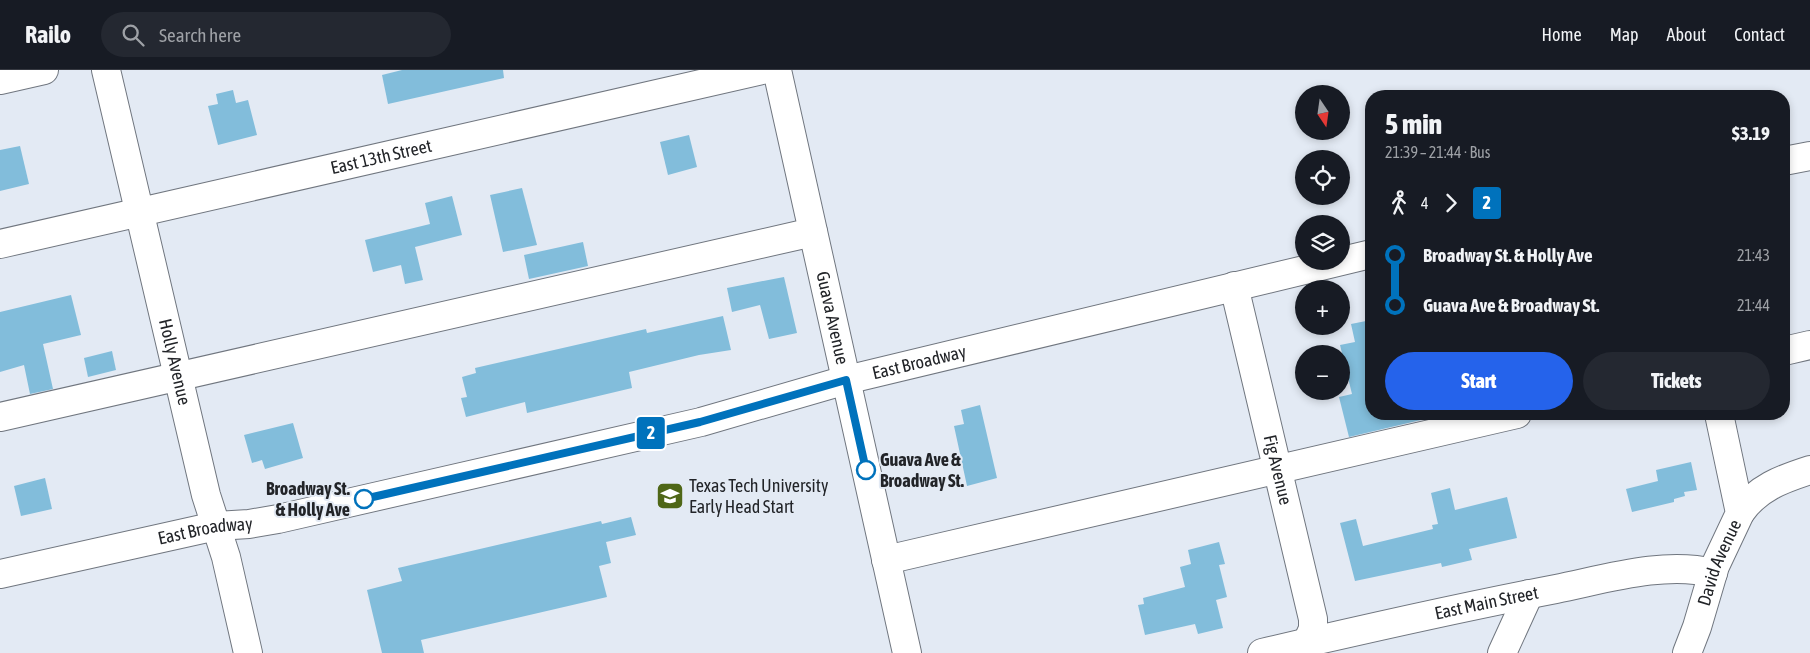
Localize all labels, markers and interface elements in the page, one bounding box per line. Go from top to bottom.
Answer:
search box [101,12,451,57]
text: Railo [25,21,71,48]
icon: search [119,21,147,49]
text: Search here [159,24,241,46]
text: Home [1542,24,1582,45]
text: Map [1610,24,1639,45]
text: About [1667,24,1706,45]
text: Contact [1734,24,1785,45]
north arrow [1295,85,1350,140]
map controls [1295,85,1350,400]
text: 5 min [1385,108,1442,140]
text: $3.19 [1732,122,1770,144]
street label: East 13th Street [329,135,434,178]
text: 21:39 – 21:44 · Bus [1385,143,1490,161]
button: locate [1295,150,1350,205]
icon: walk [1385,189,1413,217]
icon: forward [1437,189,1465,217]
text: 2 [1483,192,1491,213]
text: 4 [1421,194,1429,212]
button: layers [1295,215,1350,270]
text: Broadway St. & Holly Ave [1423,244,1593,266]
text: 21:43 [1737,246,1770,264]
street label: Guava Avenue [812,269,853,366]
button: + [1295,280,1350,335]
text: Guava Ave & Broadway St. [1423,294,1599,316]
text: 21:44 [1737,296,1770,314]
street label: Holly Avenue [155,317,196,407]
street label: East Broadway [870,341,968,383]
button: − [1295,345,1350,400]
button: Start [1385,352,1573,410]
button: Tickets [1583,352,1770,410]
line badge: 2 [635,417,667,449]
text: 2 [647,422,655,443]
street label: Fig Avenue [1260,433,1297,507]
place label: Guava Ave & Broadway St. [880,449,964,491]
marker: Guava Ave & Broadway St. [856,460,876,480]
place label: Texas Tech University Early Head Start [689,475,828,517]
place label: Broadway St. & Holly Ave [266,478,350,520]
school or university icon: Texas Tech University Early Head Start [655,481,685,511]
marker: Broadway St. & Holly Ave [354,489,374,509]
street label: East Broadway [156,513,253,549]
street label: David Avenue [1693,516,1745,608]
street label: East Main Street [1433,582,1540,624]

